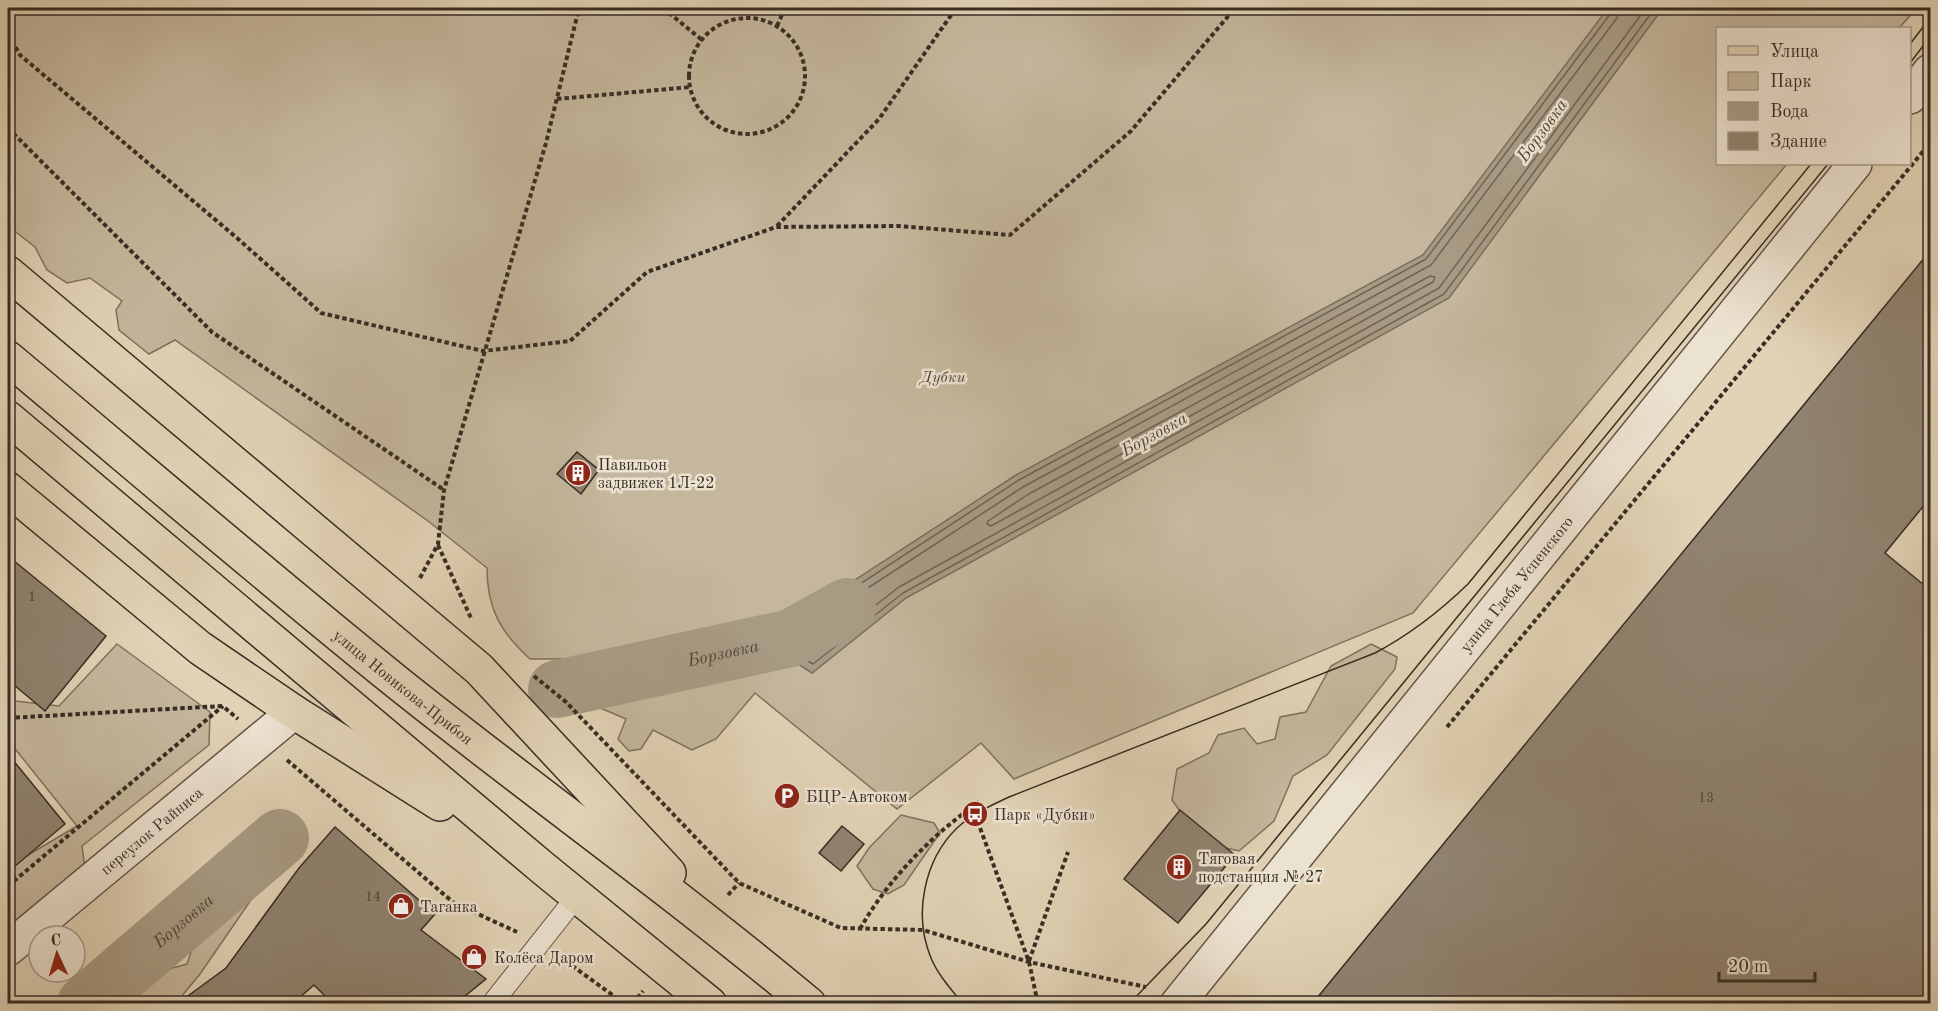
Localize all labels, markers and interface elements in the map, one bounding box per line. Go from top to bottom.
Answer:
legend [1716,27,1911,165]
text: Улица [1770,43,1819,61]
text: Парк [1770,73,1811,91]
water label: Борзовка [1514,96,1572,166]
text: Вода [1770,103,1809,121]
text: Здание [1770,133,1827,151]
park label: Дубки [918,370,966,386]
water label: Борзовка [1118,409,1191,461]
building icon: Павильон задвижек 1Л-22 [563,458,593,488]
place label: Павильон задвижек 1Л-22 [598,458,715,492]
street label: улица Глеба Успенского [1458,514,1577,656]
house number: 1 [28,590,36,604]
street label: улица Новикова-Прибоя [329,628,475,748]
water label: Борзовка [685,637,761,671]
parking icon: БЦР-Автоком [772,781,802,811]
street label: переулок Райниса [98,785,207,879]
place label: БЦР-Автоком [806,790,908,806]
house number: 13 [1698,791,1714,805]
bus stop icon: Парк «Дубки» [960,799,990,829]
place label: Парк «Дубки» [994,808,1096,824]
building icon: Тяговая подстанция № 27 [1164,852,1194,882]
place label: Тяговая подстанция № 27 [1198,852,1324,886]
house number: 14 [365,890,381,904]
water label: Борзовка [150,891,218,953]
shop icon: Таганка [386,891,416,921]
place label: Таганка [420,900,478,916]
north arrow [27,924,87,984]
text: С [50,933,62,949]
shop icon: Колёса Даром [459,942,489,972]
scale bar [1719,945,1815,983]
place label: Колёса Даром [494,951,594,967]
text: 20 m [1728,958,1768,976]

